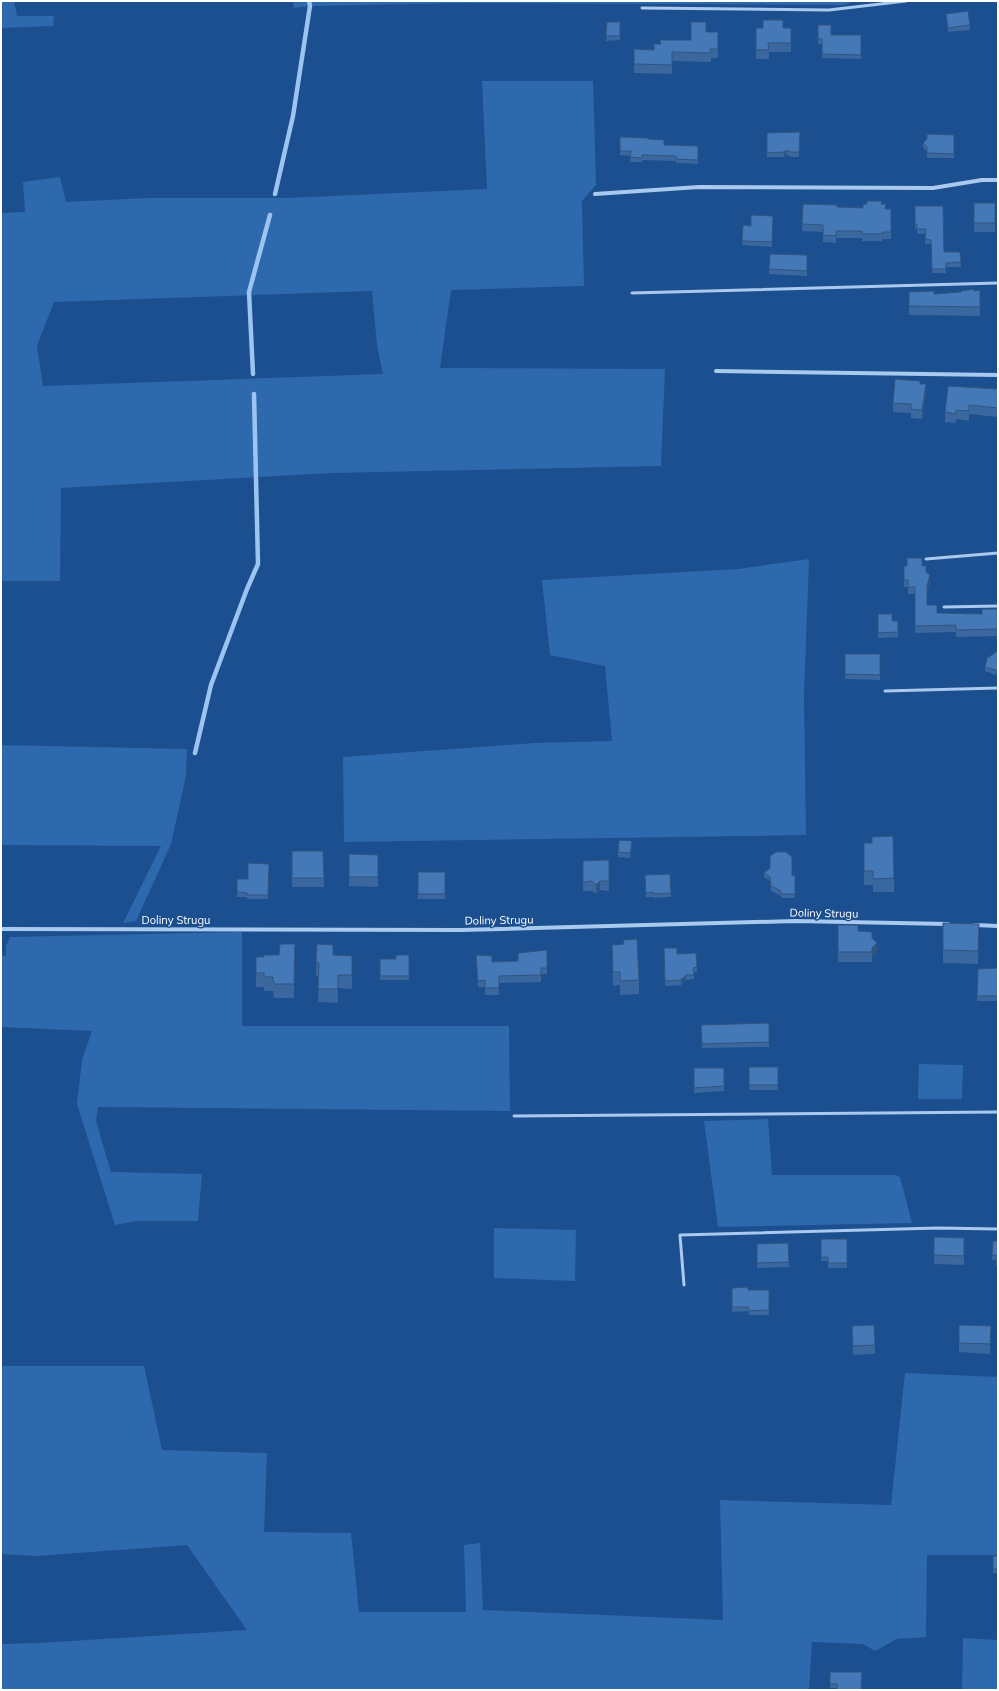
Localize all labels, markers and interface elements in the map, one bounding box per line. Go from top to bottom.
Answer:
street label: Doliny Strugu [789,905,859,921]
street label: Doliny Strugu [464,912,534,928]
street label: Doliny Strugu [142,913,210,927]

